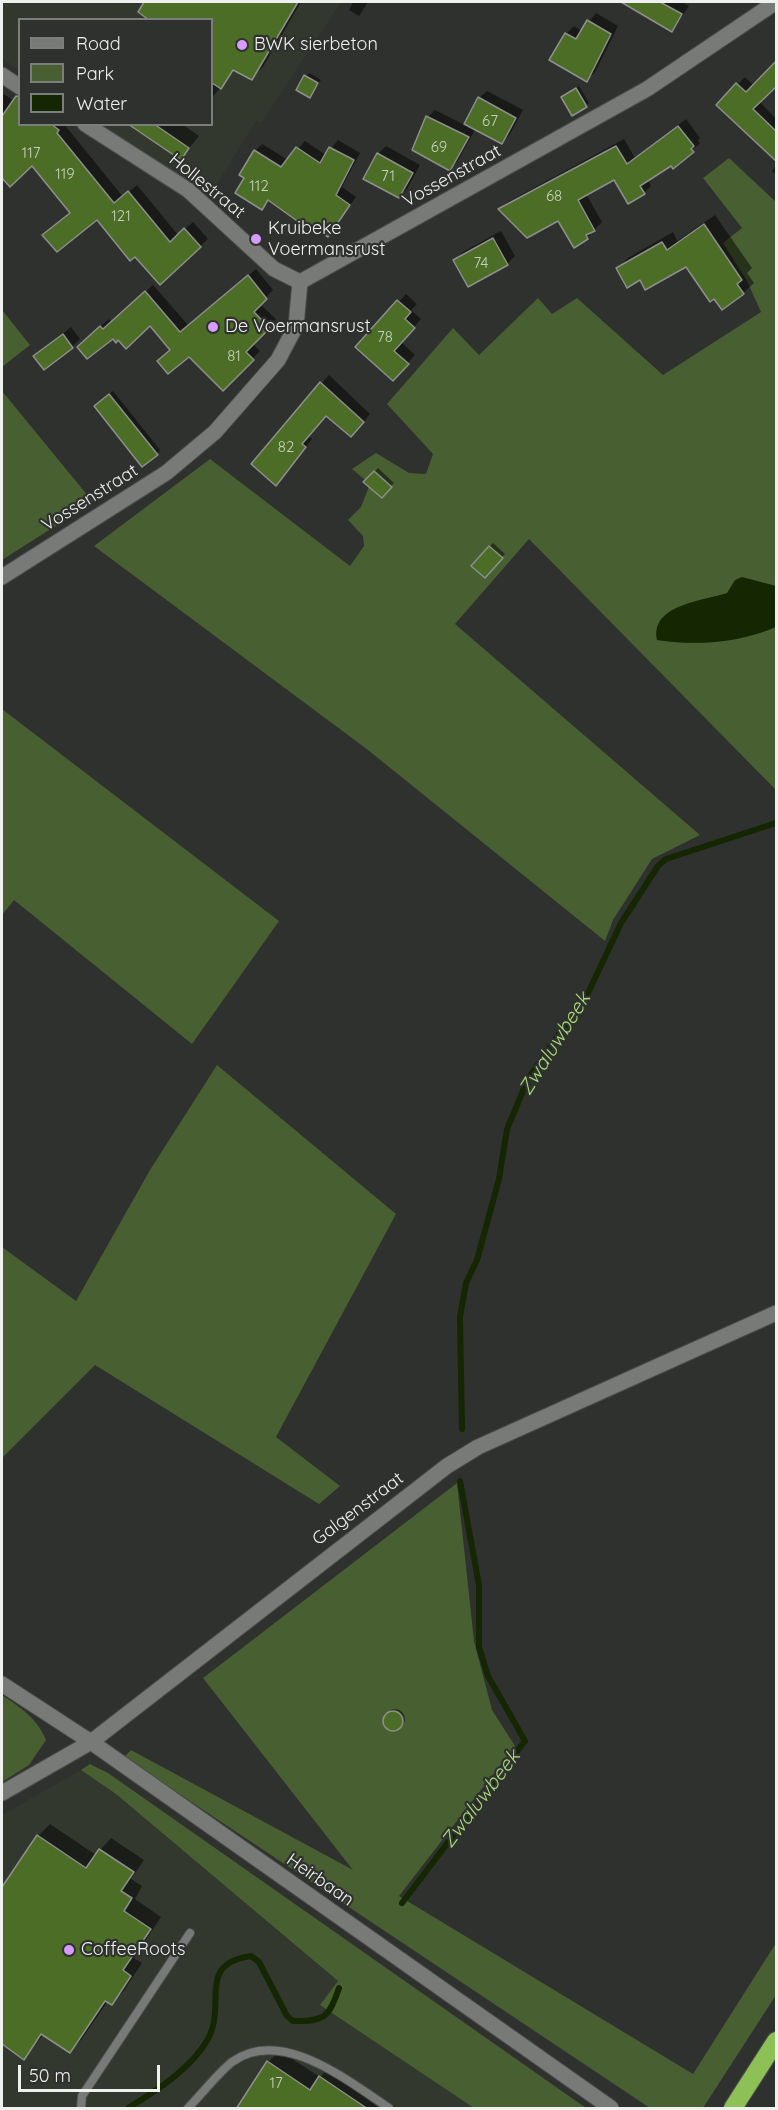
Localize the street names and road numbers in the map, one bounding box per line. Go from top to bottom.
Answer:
street label: Vossenstraat [399,140,505,212]
street label: Hollestraat [165,149,249,223]
street label: Vossenstraat [38,460,142,536]
street label: Galgenstraat [308,1468,408,1550]
street label: Heirbaan [282,1849,358,1911]

